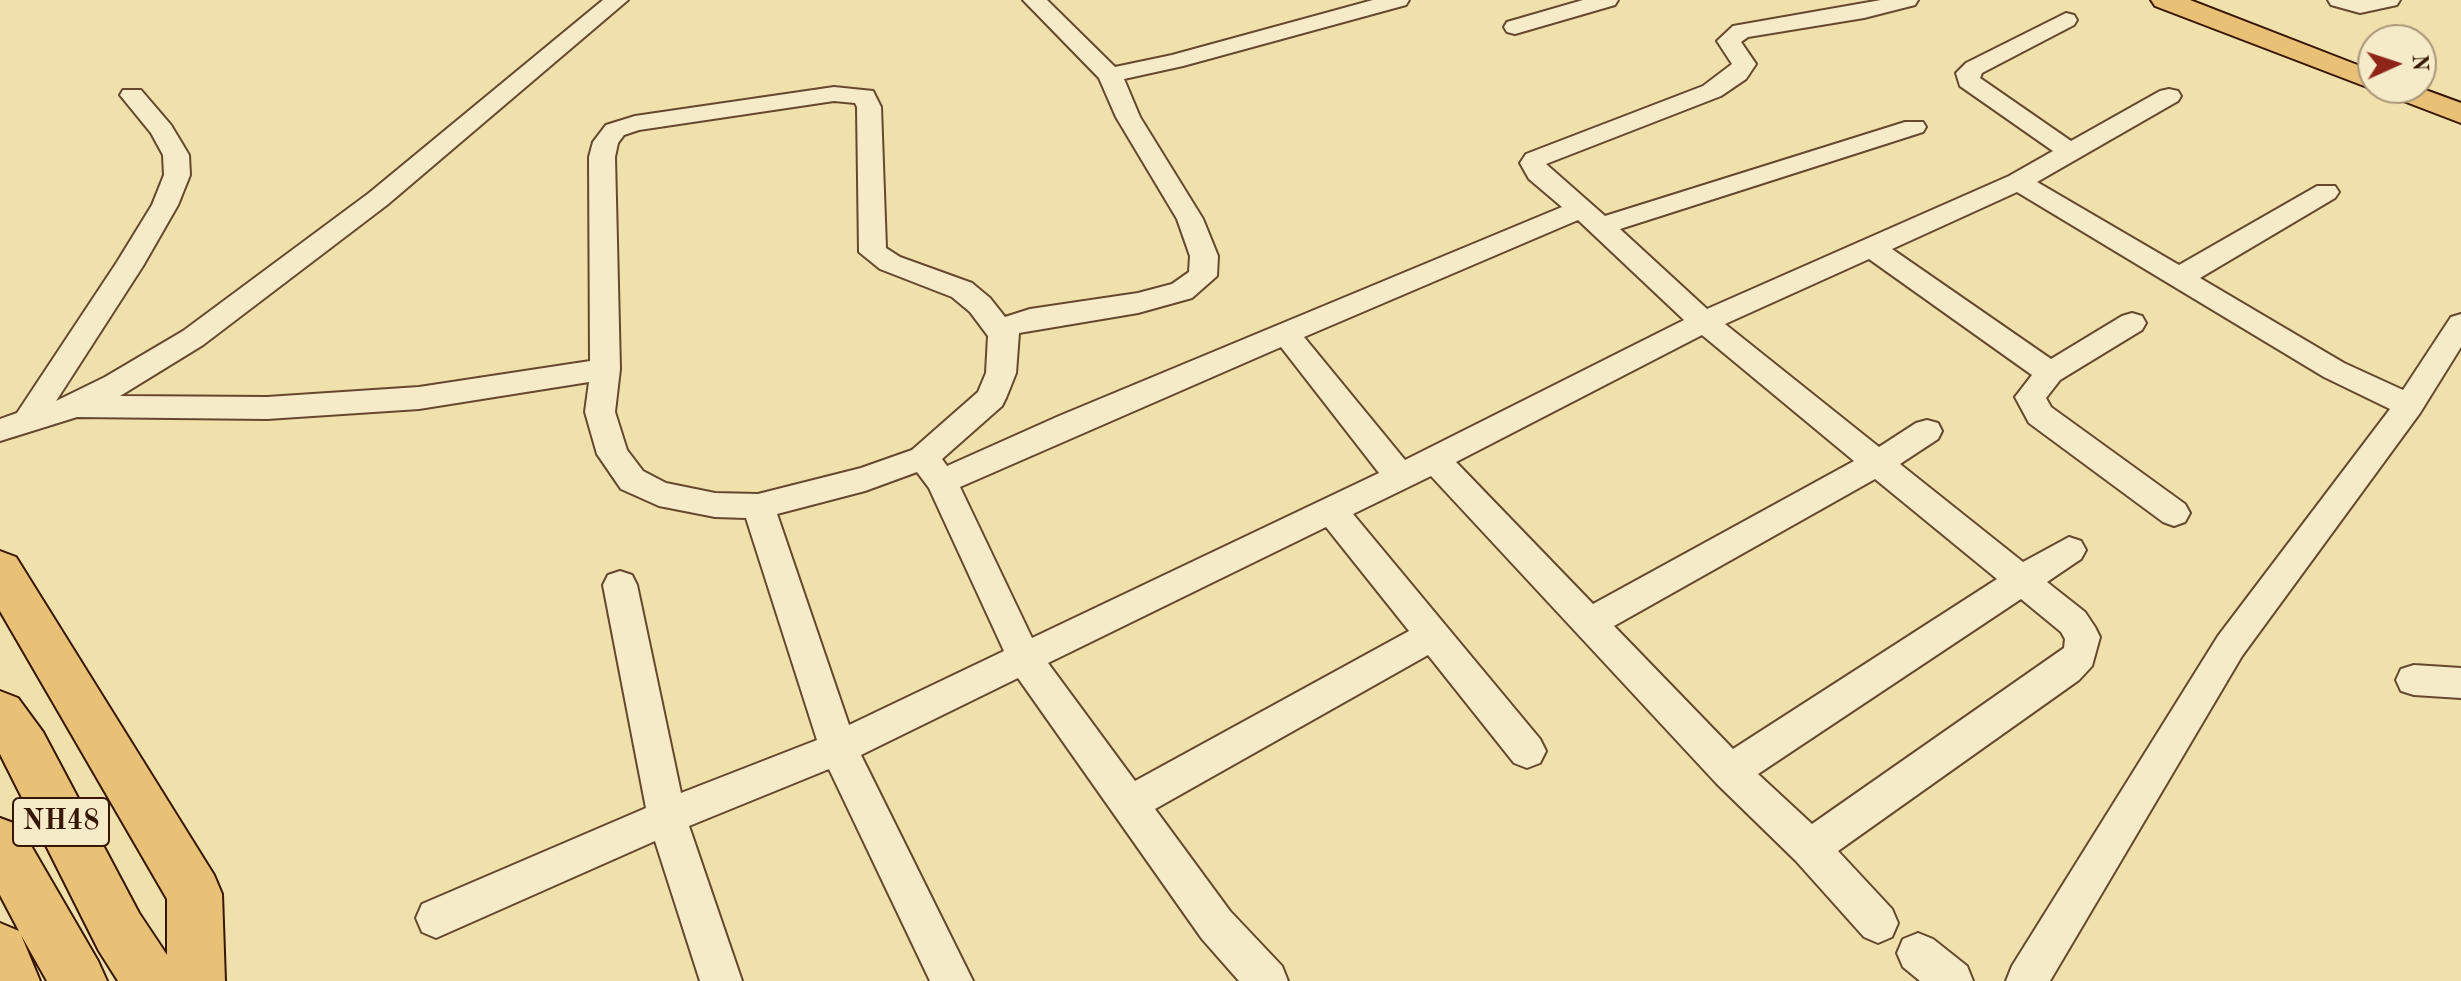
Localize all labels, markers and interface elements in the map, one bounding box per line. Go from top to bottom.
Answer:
north arrow [2357,24,2437,104]
text: N [2408,54,2430,72]
road number: NH48 [13,798,109,846]

